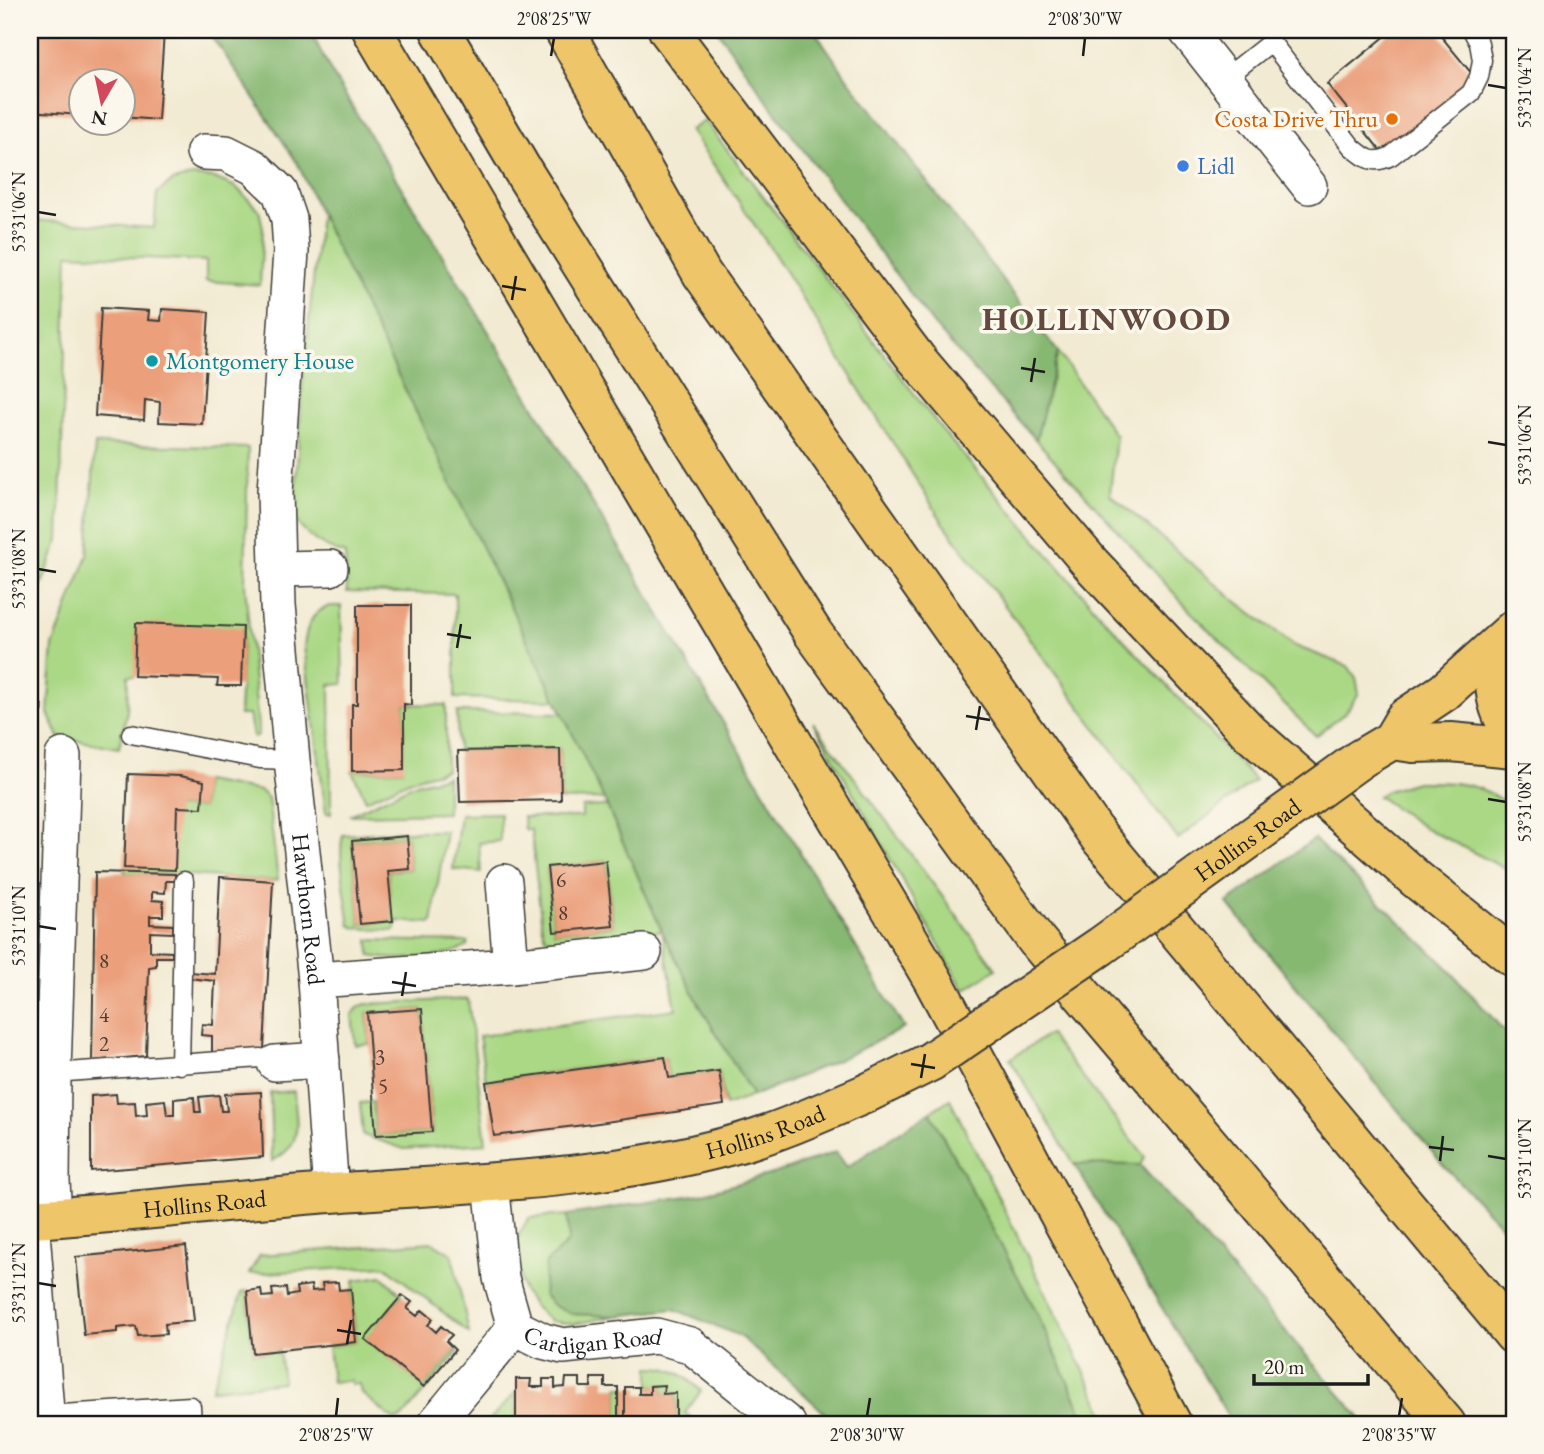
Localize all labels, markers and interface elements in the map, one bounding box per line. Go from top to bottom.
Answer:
text: 2°08'25"W [517,7,592,30]
text: 2°08'30"W [1048,7,1123,30]
text: 53°31'04"N [1513,47,1536,128]
north arrow [66,66,136,136]
place label: Costa Drive Thru [1214,103,1378,134]
text: N [89,105,109,132]
marker: Costa Drive Thru [1384,111,1400,127]
place label: Lidl [1197,150,1235,181]
marker: Lidl [1175,158,1191,174]
text: 53°31'06"N [7,171,30,252]
district label: HOLLINWOOD [982,298,1232,340]
place label: Montgomery House [166,345,354,376]
marker: Montgomery House [144,353,160,369]
text: 53°31'06"N [1513,404,1536,485]
text: 53°31'08"N [7,528,30,609]
text: 53°31'08"N [1513,761,1536,842]
street label: Hollins Road [1188,790,1307,889]
street label: Hawthorn Road [285,831,333,987]
house number: 6 [556,866,566,893]
text: 53°31'10"N [7,885,30,966]
house number: 8 [558,899,568,926]
house number: 8 [99,947,109,974]
house number: 4 [99,1001,110,1028]
house number: 2 [99,1030,109,1057]
house number: 3 [375,1043,385,1070]
house number: 5 [378,1072,388,1099]
street label: Hollins Road [702,1097,830,1166]
text: 53°31'10"N [1513,1118,1536,1199]
street label: Hollins Road [141,1182,268,1225]
text: 53°31'12"N [7,1242,30,1323]
street label: Cardigan Road [518,1318,667,1362]
scale bar [1254,1342,1367,1386]
text: 20 m [1264,1353,1305,1380]
text: 2°08'25"W [299,1423,374,1446]
text: 2°08'30"W [830,1423,905,1446]
text: 2°08'35"W [1362,1423,1437,1446]

